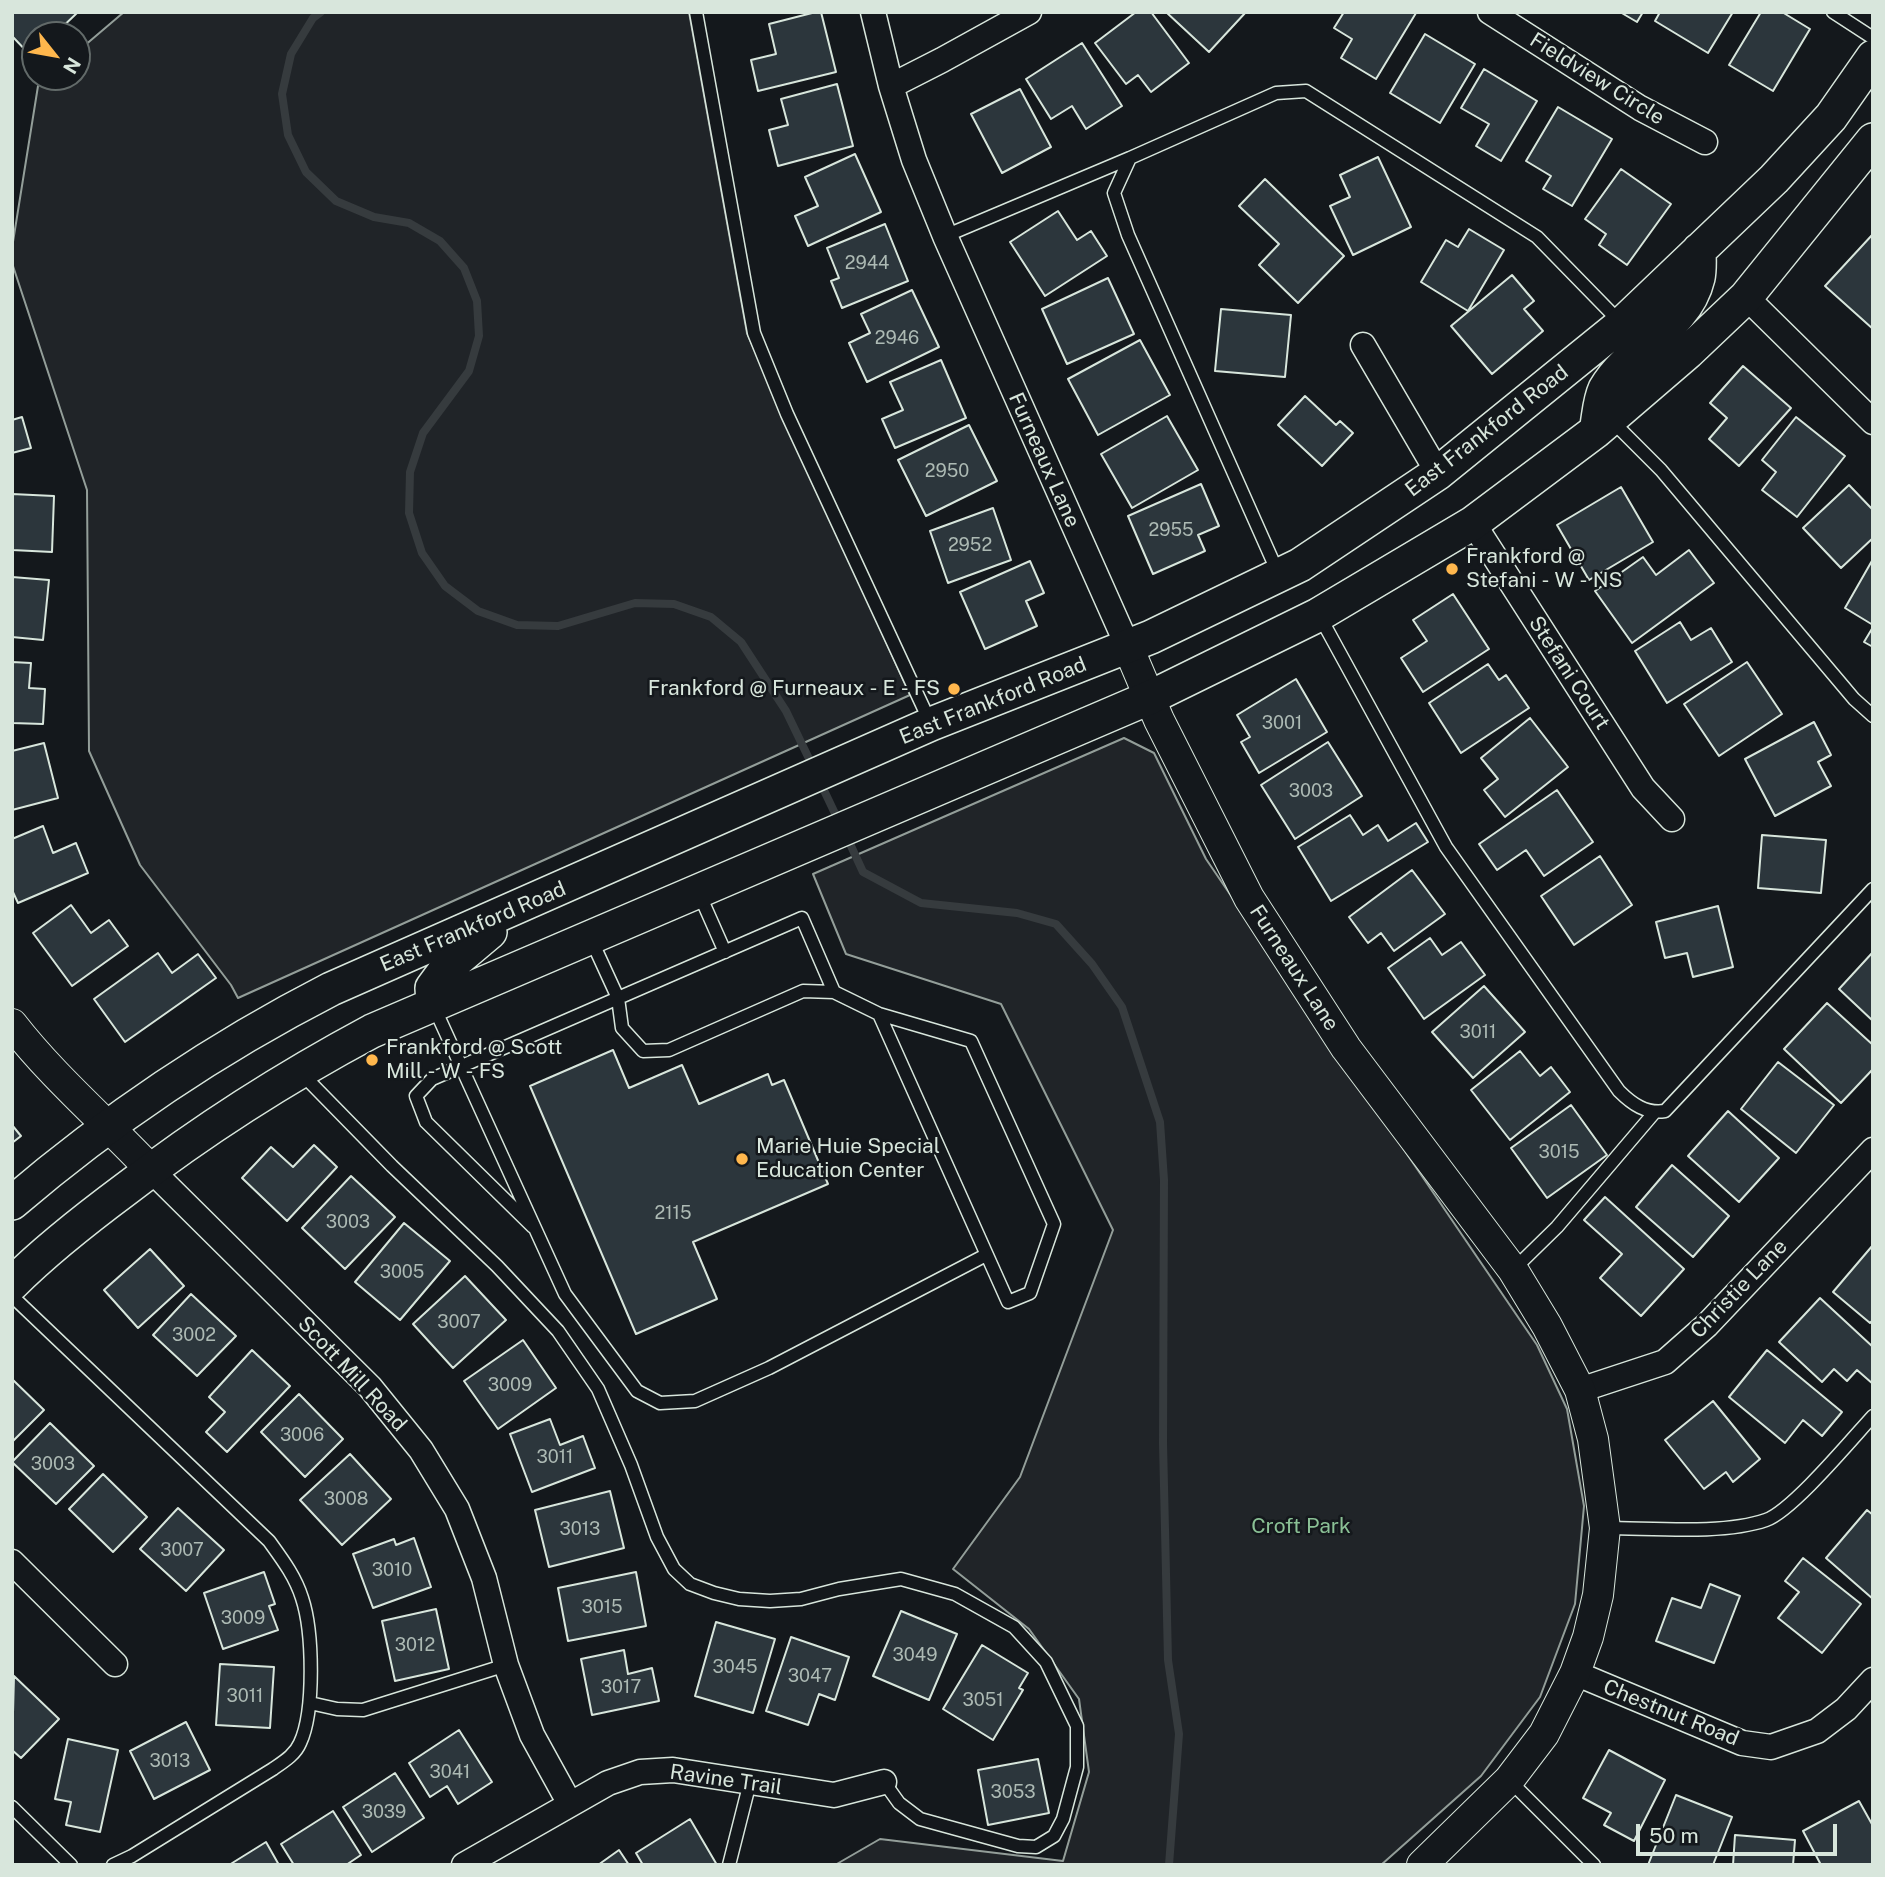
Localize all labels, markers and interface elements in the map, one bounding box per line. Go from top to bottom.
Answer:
north arrow [21,21,91,91]
street label: Fieldview Circle [1525,28,1669,130]
text: N [59,54,86,78]
house number: 2944 [845,252,889,274]
house number: 2946 [875,327,919,349]
street label: East Frankford Road [1401,360,1573,502]
street label: Furneaux Lane [1003,389,1085,531]
house number: 2950 [925,460,969,482]
house number: 2955 [1148,519,1194,541]
house number: 2952 [948,534,992,556]
place label: Frankford @ Stefani - W - NS [1466,544,1623,594]
marker: Frankford @ Stefani - W - NS [1444,561,1460,577]
street label: Stefani Court [1523,612,1615,734]
street label: East Frankford Road [896,652,1090,750]
place label: Frankford @ Furneaux - E - FS [648,676,940,702]
marker: Frankford @ Furneaux - E - FS [946,681,962,697]
house number: 3001 [1262,712,1302,734]
house number: 3003 [1289,780,1333,802]
street label: East Frankford Road [376,876,570,978]
street label: Furneaux Lane [1244,900,1344,1036]
house number: 3011 [1460,1021,1496,1043]
place label: Frankford @ Scott Mill - W - FS [386,1035,562,1085]
marker: Frankford @ Scott Mill - W - FS [364,1052,380,1068]
place label: Marie Huie Special Education Center [756,1134,940,1184]
house number: 3015 [1538,1141,1580,1163]
marker: Marie Huie Special Education Center [734,1151,750,1167]
house number: 2115 [655,1202,691,1224]
house number: 3003 [326,1211,370,1233]
street label: Christie Lane [1685,1234,1793,1344]
house number: 3005 [380,1261,424,1283]
street label: Scott Mill Road [292,1311,412,1437]
house number: 3007 [437,1311,481,1333]
house number: 3002 [172,1324,216,1346]
house number: 3009 [488,1374,532,1396]
house number: 3006 [280,1424,324,1446]
house number: 3011 [537,1446,573,1468]
house number: 3003 [31,1453,75,1475]
house number: 3008 [324,1488,368,1510]
park label: Croft Park [1251,1514,1351,1540]
house number: 3013 [560,1518,600,1540]
house number: 3007 [160,1539,204,1561]
house number: 3010 [372,1559,412,1581]
house number: 3015 [581,1596,623,1618]
house number: 3009 [221,1607,265,1629]
house number: 3012 [395,1634,435,1656]
house number: 3049 [893,1644,937,1666]
house number: 3045 [713,1656,757,1678]
house number: 3047 [788,1665,832,1687]
street label: Chestnut Road [1599,1674,1743,1752]
house number: 3017 [601,1676,641,1698]
house number: 3011 [227,1685,263,1707]
house number: 3051 [962,1689,1004,1711]
house number: 3013 [150,1750,190,1772]
street label: Ravine Trail [668,1760,784,1800]
house number: 3041 [430,1761,470,1783]
house number: 3053 [990,1781,1036,1803]
house number: 3039 [362,1801,406,1823]
scale bar [1640,1811,1841,1855]
text: 50 m [1649,1823,1699,1848]

